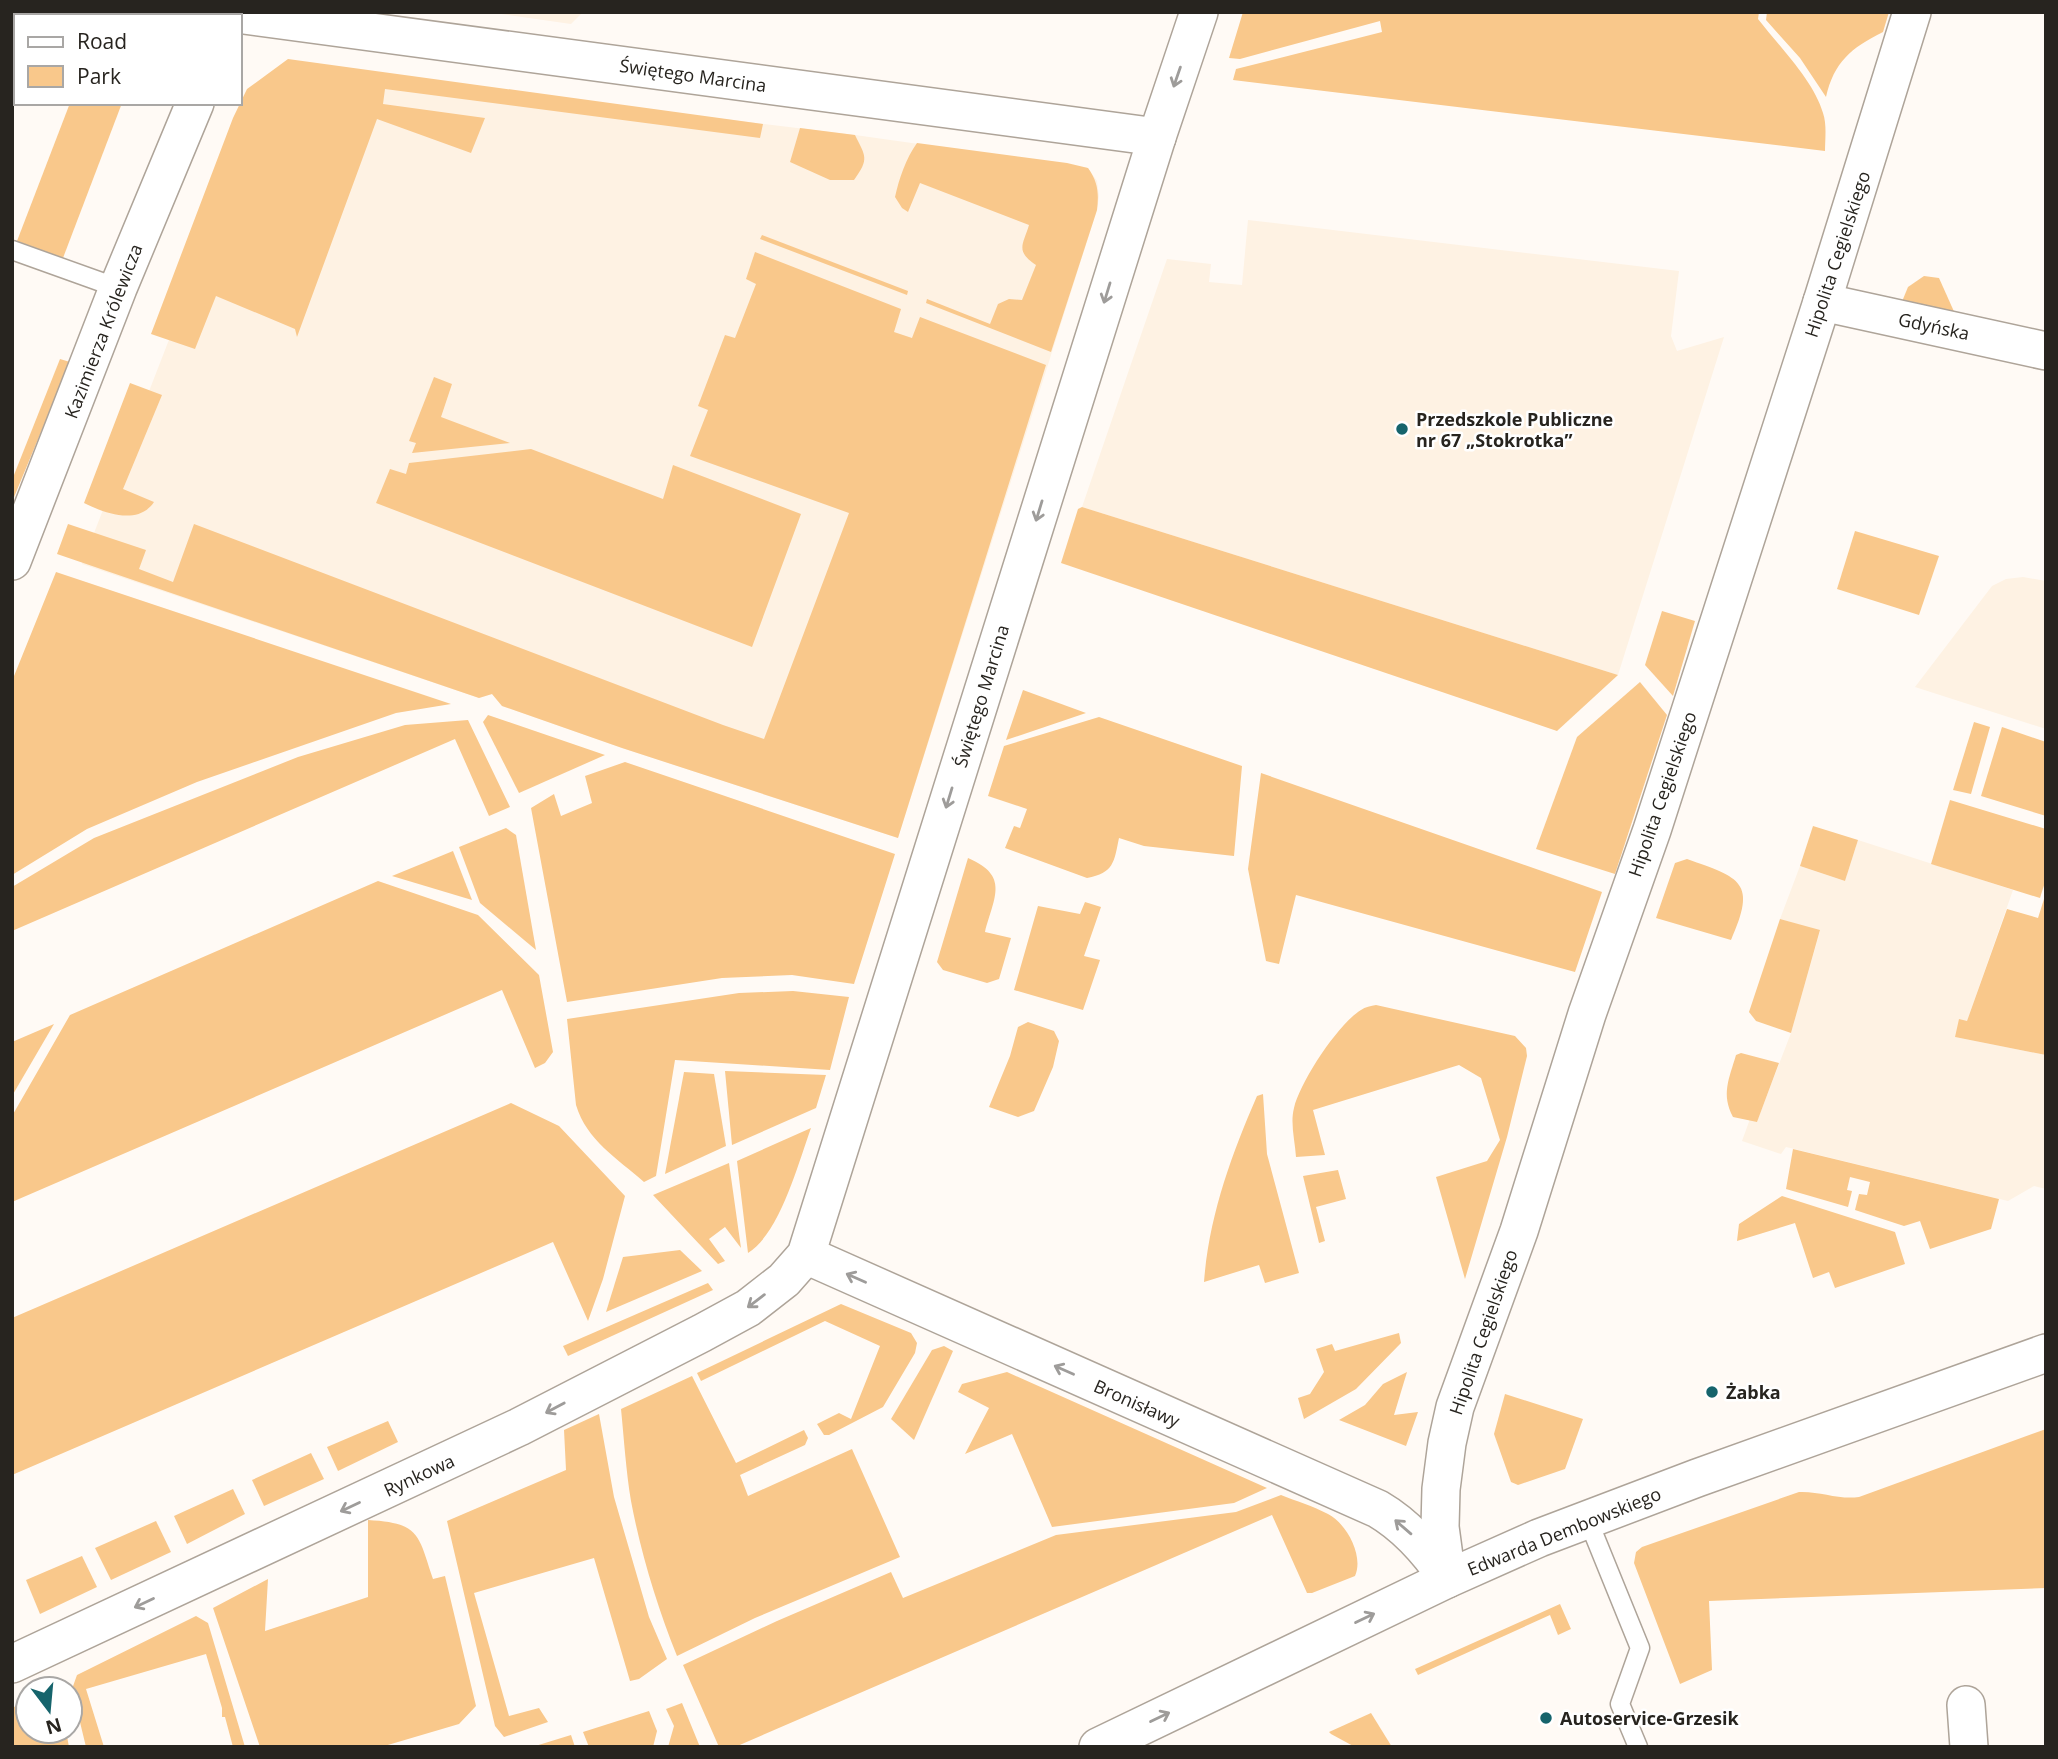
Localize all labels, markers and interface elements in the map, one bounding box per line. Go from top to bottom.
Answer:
legend [14,14,242,105]
text: Road [77,27,127,55]
street label: Świętego Marcina [618,53,768,97]
text: Park [77,62,121,90]
one-way arrow [1170,65,1182,87]
street label: Hipolita Cegielskiego [1799,168,1875,340]
street label: Kazimierza Królewicza [59,240,147,422]
one-way arrow [1100,282,1113,304]
street label: Gdyńska [1896,307,1972,345]
place label: Przedszkole Publiczne nr 67 „Stokrotka” [1416,407,1613,452]
marker: Przedszkole Publiczne nr 67 „Stokrotka” [1394,421,1410,437]
one-way arrow [1032,499,1045,521]
street label: Świętego Marcina [948,622,1014,770]
street label: Hipolita Cegielskiego [1622,708,1702,880]
one-way arrow [942,786,955,808]
street label: Hipolita Cegielskiego [1443,1246,1523,1418]
one-way arrow [846,1271,867,1284]
one-way arrow [747,1294,766,1309]
one-way arrow [1054,1363,1075,1376]
street label: Bronisławy [1090,1373,1185,1433]
place label: Żabka [1726,1380,1781,1404]
marker: Żabka [1704,1384,1720,1400]
one-way arrow [546,1401,566,1415]
street label: Rynkowa [380,1448,458,1502]
street label: Edwarda Dembowskiego [1464,1481,1664,1581]
one-way arrow [340,1501,362,1514]
one-way arrow [1394,1519,1412,1535]
one-way arrow [134,1597,155,1610]
one-way arrow [1354,1611,1375,1625]
north arrow [14,1675,84,1745]
place label: Autoservice-Grzesik [1560,1706,1739,1730]
one-way arrow [1149,1710,1170,1723]
marker: Autoservice-Grzesik [1538,1710,1554,1726]
text: N [43,1712,65,1741]

